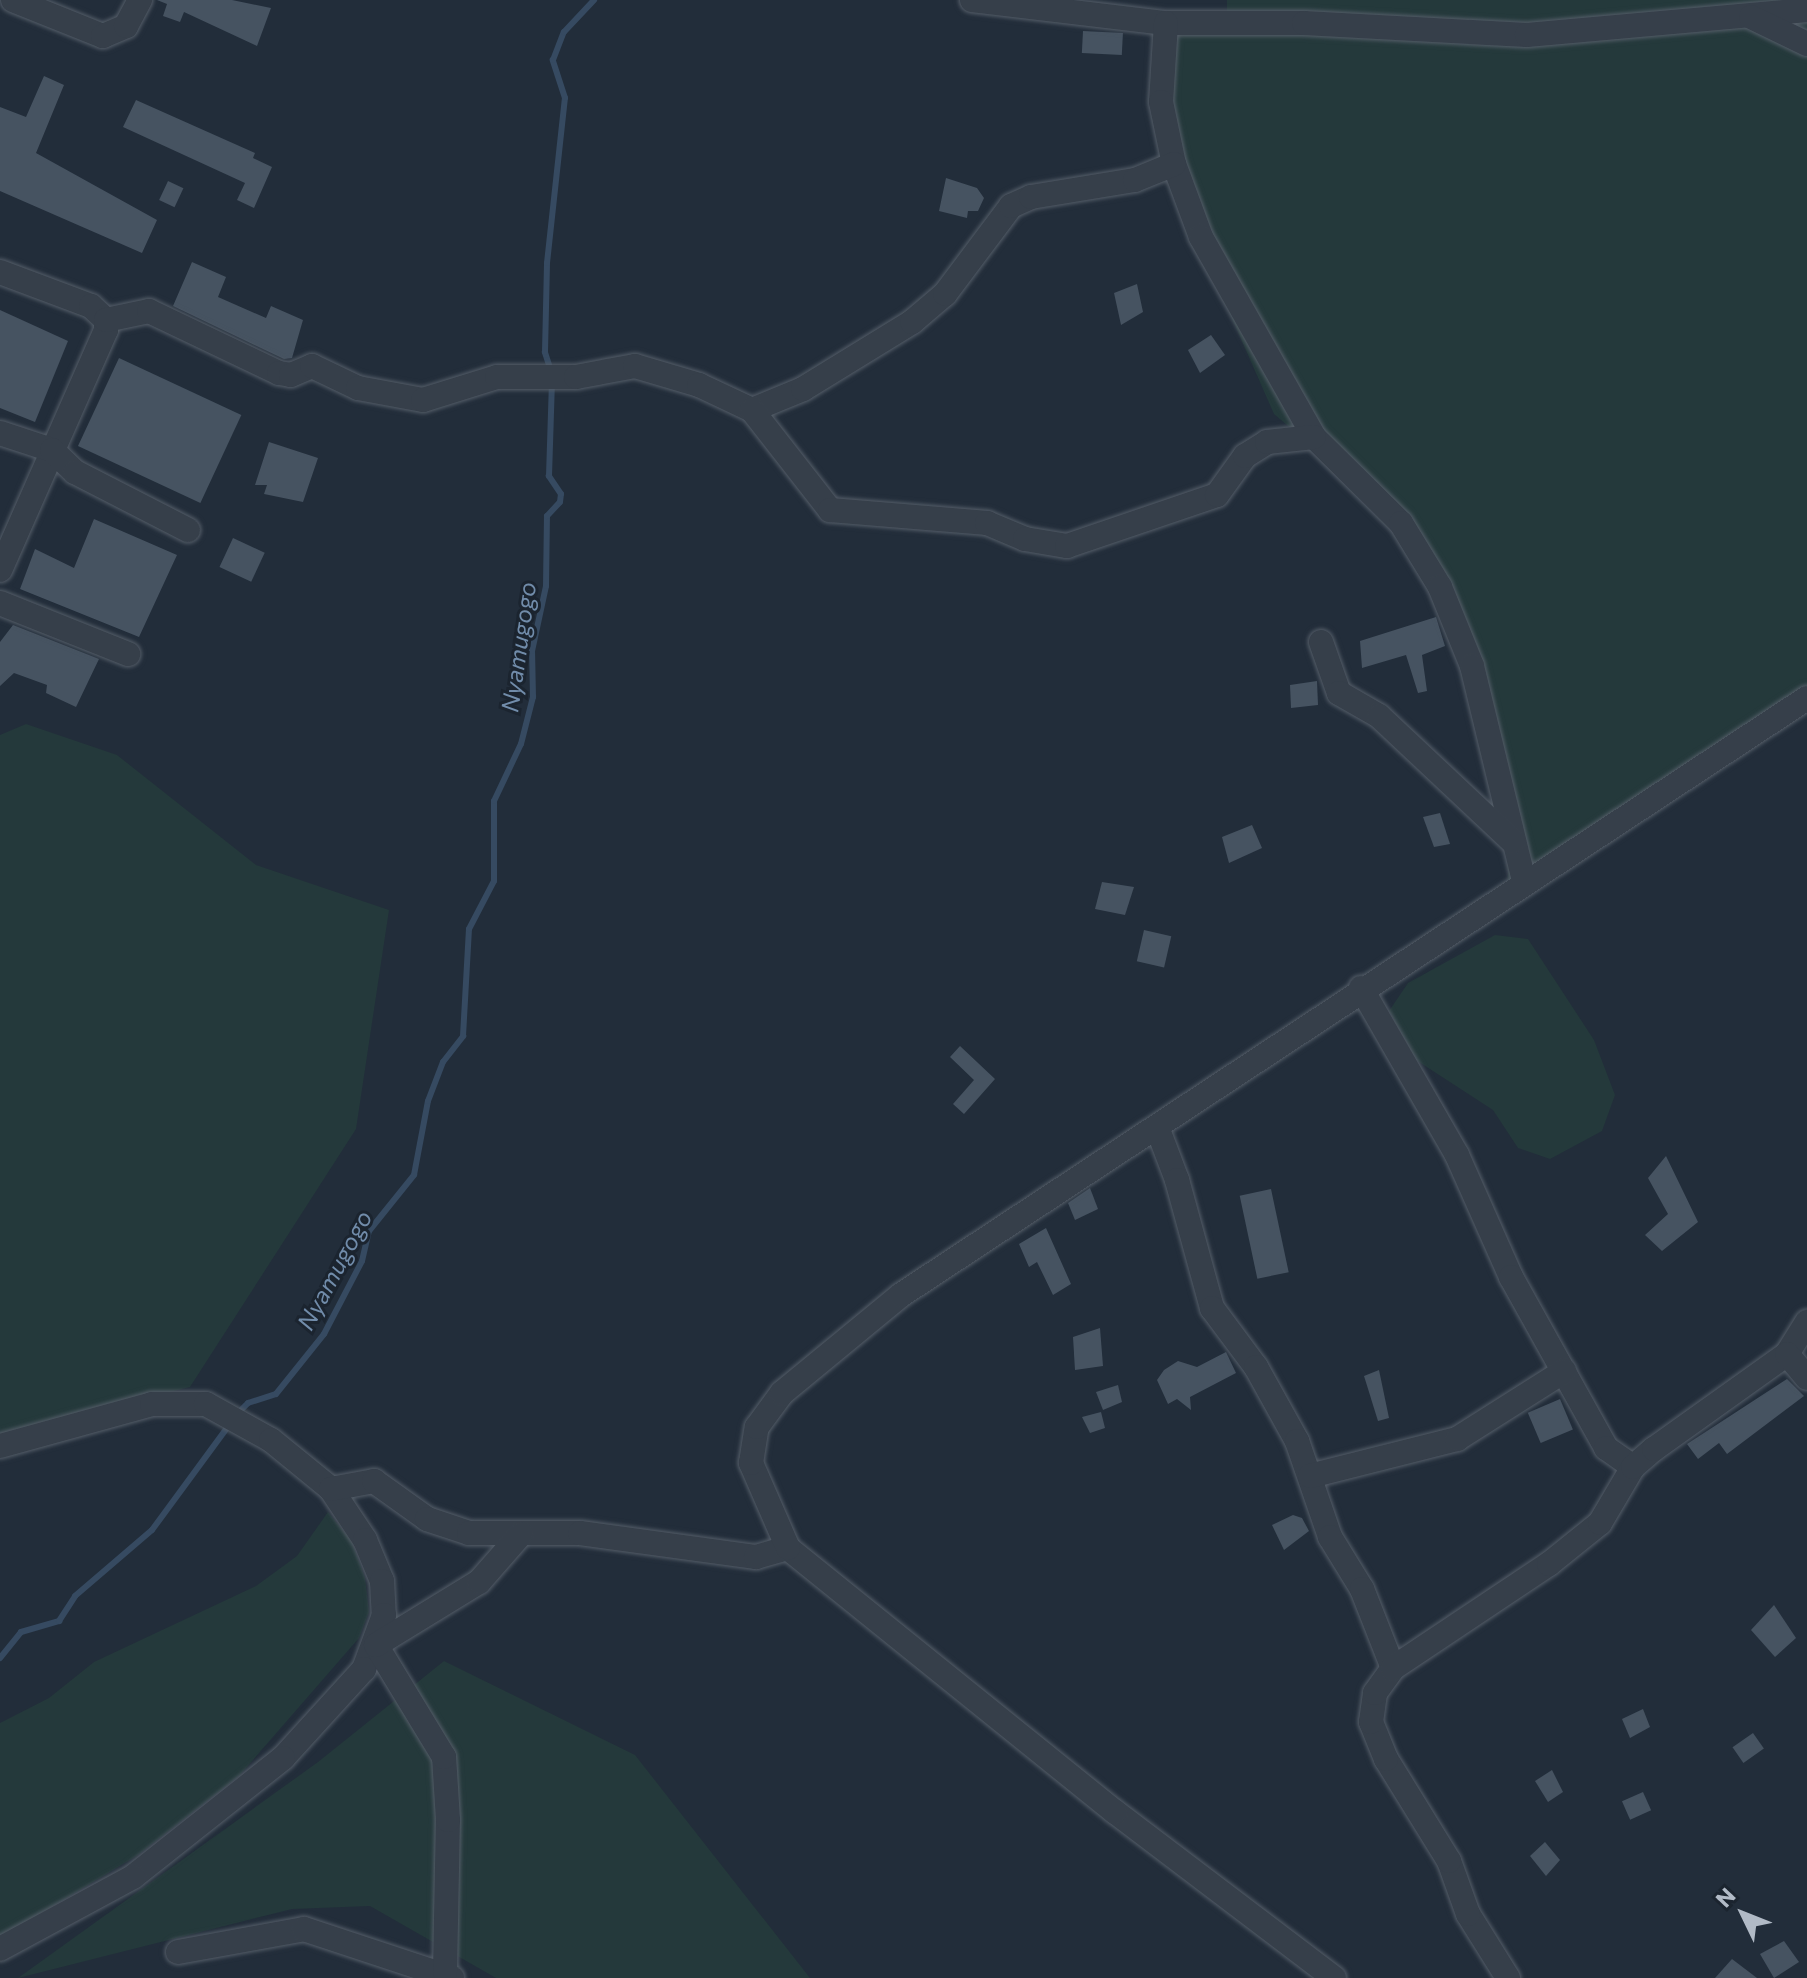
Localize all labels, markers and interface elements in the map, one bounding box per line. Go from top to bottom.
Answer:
water label: Nyamugogo [495,580,541,714]
water label: Nyamugogo [290,1205,378,1335]
north arrow [1703,1874,1783,1954]
text: N [1710,1882,1741,1913]

